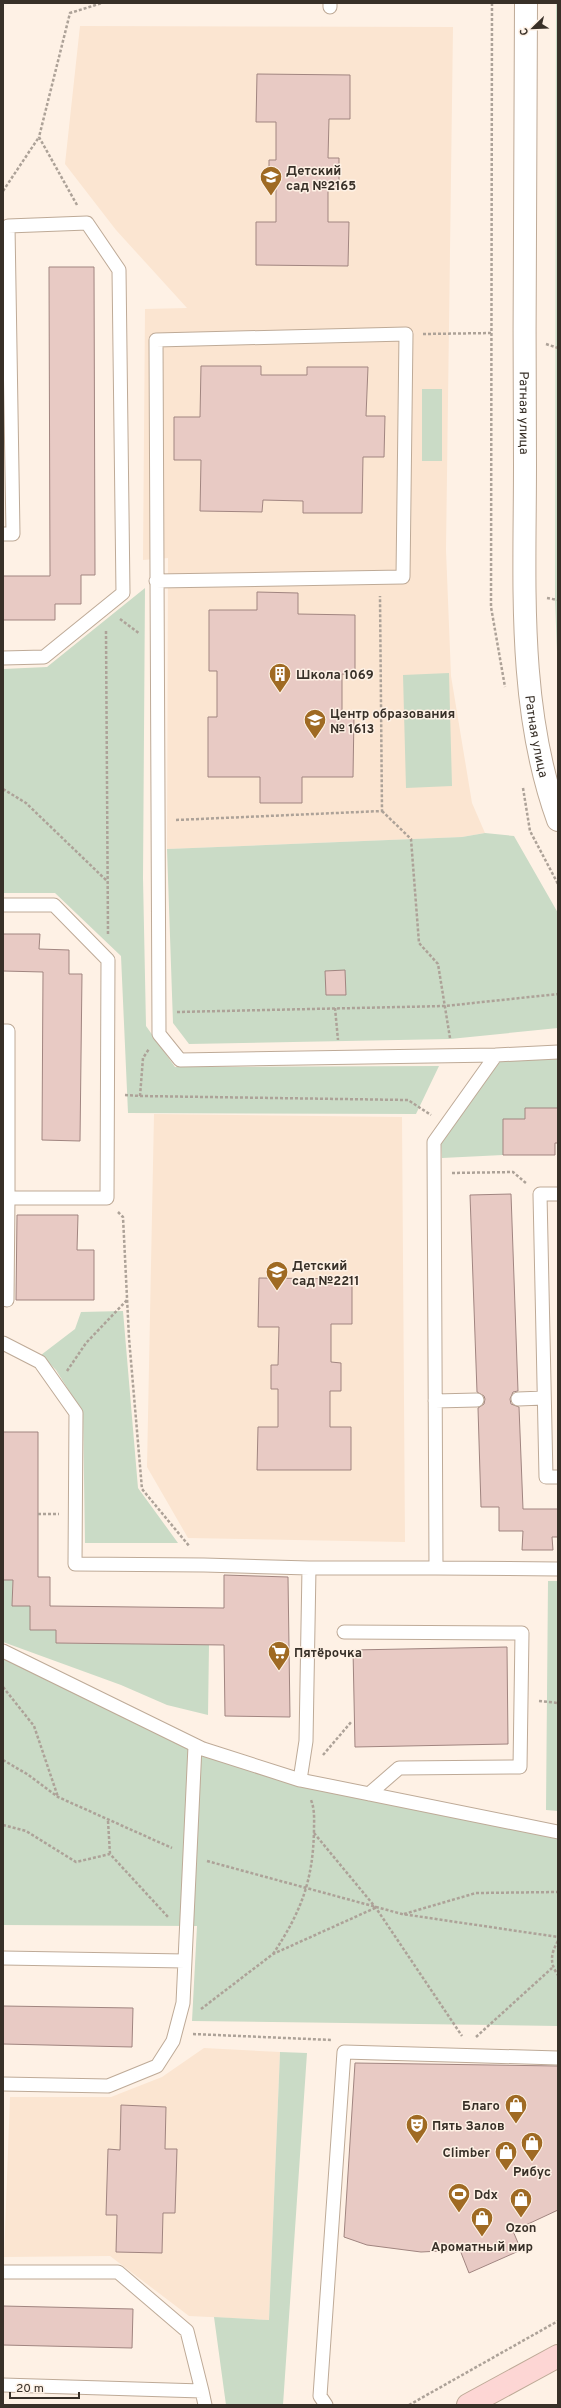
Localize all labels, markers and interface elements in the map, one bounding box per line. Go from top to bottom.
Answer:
north arrow [513,8,553,48]
text: С [517,26,533,37]
school or university icon: Детский сад №2165 [258,164,284,197]
place label: Детский сад №2165 [286,164,356,195]
street label: Ратная улица [515,371,531,455]
building icon: Школа 1069 [267,661,293,694]
place label: Школа 1069 [296,668,374,684]
street label: Ратная улица [520,694,551,780]
school or university icon: Центр образования № 1613 [302,707,328,740]
place label: Центр образования № 1613 [330,707,455,738]
school or university icon: Детский сад №2211 [264,1259,290,1292]
place label: Детский сад №2211 [292,1259,360,1290]
supermarket icon: Пятёрочка [266,1639,292,1672]
place label: Пятёрочка [294,1646,362,1662]
shop icon: Благо [503,2092,529,2125]
place label: Благо [462,2099,500,2115]
theatre icon: Пять Залов [404,2112,430,2145]
place label: Пять Залов [432,2119,505,2135]
shop icon: Рибус [519,2130,545,2163]
shop icon: Climber [493,2139,519,2172]
place label: Climber [443,2146,491,2162]
place label: Рибус [513,2165,551,2181]
sports icon: Ddx [446,2181,472,2214]
shop icon: Ozon [508,2186,534,2219]
place label: Ddx [474,2188,499,2204]
shop icon: Ароматный мир [469,2205,495,2238]
place label: Ozon [505,2221,537,2237]
place label: Ароматный мир [431,2240,533,2256]
scale bar [10,2374,79,2400]
text: 20 m [16,2381,44,2397]

